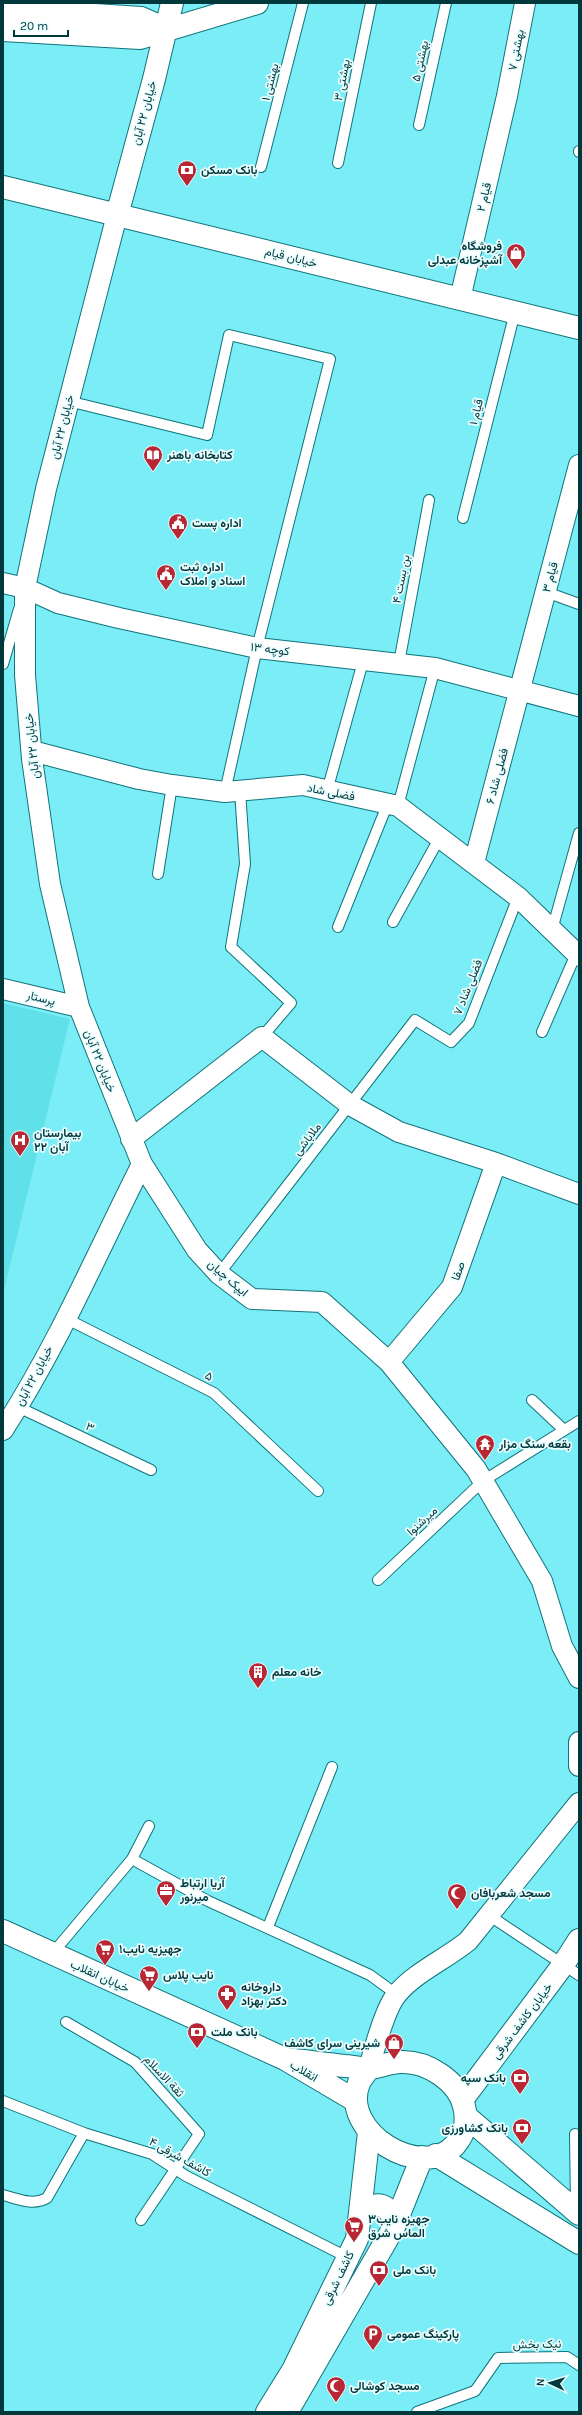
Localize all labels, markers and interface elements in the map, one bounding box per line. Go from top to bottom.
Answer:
scale bar [14,12,68,38]
text: 20 m [20,19,48,33]
street label: بهشتی ۷ [505,28,528,72]
street label: بهشتی ۵ [409,39,432,83]
street label: بهشتی ۳ [331,58,354,102]
street label: بهشتی ۱ [259,62,282,102]
street label: خیابان ۲۲ آبان [129,79,159,147]
bank icon: بانک مسکن [176,159,198,187]
place label: بانک مسکن [201,163,258,177]
street label: قیام ۲ [474,181,495,213]
place label: فروشگاه آشپزخانه عبدلی [428,239,503,268]
shop icon: فروشگاه آشپزخانه عبدلی [505,242,527,270]
street label: خیابان قیام [263,244,319,271]
street label: خیابان ۲۲ آبان [47,393,77,461]
street label: قیام ۱ [466,397,487,427]
library icon: کتابخانه باهنر [142,444,164,472]
place label: کتابخانه باهنر [166,448,233,463]
public building icon: اداره پست [167,512,189,540]
place label: اداره پست [192,516,242,531]
street label: بن بست ۴ [389,553,414,605]
place label: اداره ثبت اسناد و املاک [180,560,245,589]
street label: قیام ۳ [539,560,562,594]
public building icon: اداره ثبت اسناد و املاک [155,563,177,591]
street label: کوچه ۱۳ [250,640,290,659]
street label: خیابان ۲۲ آبان [22,712,42,780]
street label: فضلی شاد ۶ [483,747,512,806]
street label: فضلی شاد [306,780,356,804]
street label: فضلی شاد ۷ [451,957,486,1017]
street label: پرستار [24,988,57,1009]
street label: خیابان ۲۲ آبان [81,1028,119,1094]
street label: ملاباشی [290,1120,325,1159]
place label: بیمارستان ۲۲ آبان [34,1126,82,1154]
hospital icon: بیمارستان ۲۲ آبان [9,1129,31,1157]
street label: ایپک چیان [204,1257,251,1300]
street label: صفا [448,1260,468,1282]
street label: خیابان ۲۲ آبان [12,1343,56,1409]
street label: ۵ [203,1368,215,1384]
street label: ۳ [83,1419,97,1435]
temple icon: بقعه سنگ مزار [474,1433,496,1461]
place label: بقعه سنگ مزار [498,1437,571,1452]
street label: میرشنوا [404,1503,441,1539]
building icon: خانه معلم [247,1661,269,1689]
place label: خانه معلم [272,1665,321,1680]
place label: آریا ارتباط میرنور [179,1876,226,1905]
office icon: آریا ارتباط میرنور [155,1879,177,1907]
mosque icon: مسجد شعربافان [446,1882,468,1910]
place label: مسجد شعربافان [471,1886,551,1901]
supermarket icon: جهیزیه نایب۱ [94,1938,116,1966]
place label: جهیزیه نایب۱ [119,1942,182,1957]
street label: خیابان انقلاب [68,1957,132,1995]
supermarket icon: نایب پلاس [138,1964,160,1992]
place label: نایب پلاس [163,1968,214,1983]
place label: داروخانه دکتر بهزاد [241,1980,287,2009]
street label: خیابان کاشف شرقی [489,1980,556,2062]
pharmacy icon: داروخانه دکتر بهزاد [216,1983,238,2011]
bank icon: بانک ملت [186,2021,208,2049]
place label: بانک ملت [211,2025,258,2039]
shop icon: شیرینی سرای کاشف [383,2032,405,2060]
place label: شیرینی سرای کاشف [284,2036,380,2051]
street label: ثقة‌ الاسلام [140,2052,187,2101]
street label: انقلاب [288,2057,320,2085]
bank icon: بانک سپه [509,2067,531,2095]
place label: بانک سپه [461,2071,506,2086]
bank icon: بانک کشاورزی [511,2117,533,2145]
place label: بانک کشاورزی [441,2121,508,2136]
street label: کاشف شرقی ۴ [146,2134,213,2181]
place label: جهیزه نایب۳ الماس شرق [368,2212,430,2241]
supermarket icon: جهیزه نایب۳ الماس شرق [343,2215,365,2243]
street label: کاشف شرقی [319,2249,358,2308]
bank icon: بانک ملی [368,2259,390,2287]
place label: بانک ملی [393,2263,437,2277]
parking icon: پارکینگ عمومی [362,2323,384,2351]
place label: پارکینگ عمومی [387,2327,459,2342]
street label: نیک بخش [513,2337,561,2352]
north arrow [530,2363,570,2403]
mosque icon: مسجد کوشالی [325,2375,347,2403]
text: N [534,2378,547,2387]
place label: مسجد کوشالی [350,2379,420,2394]

